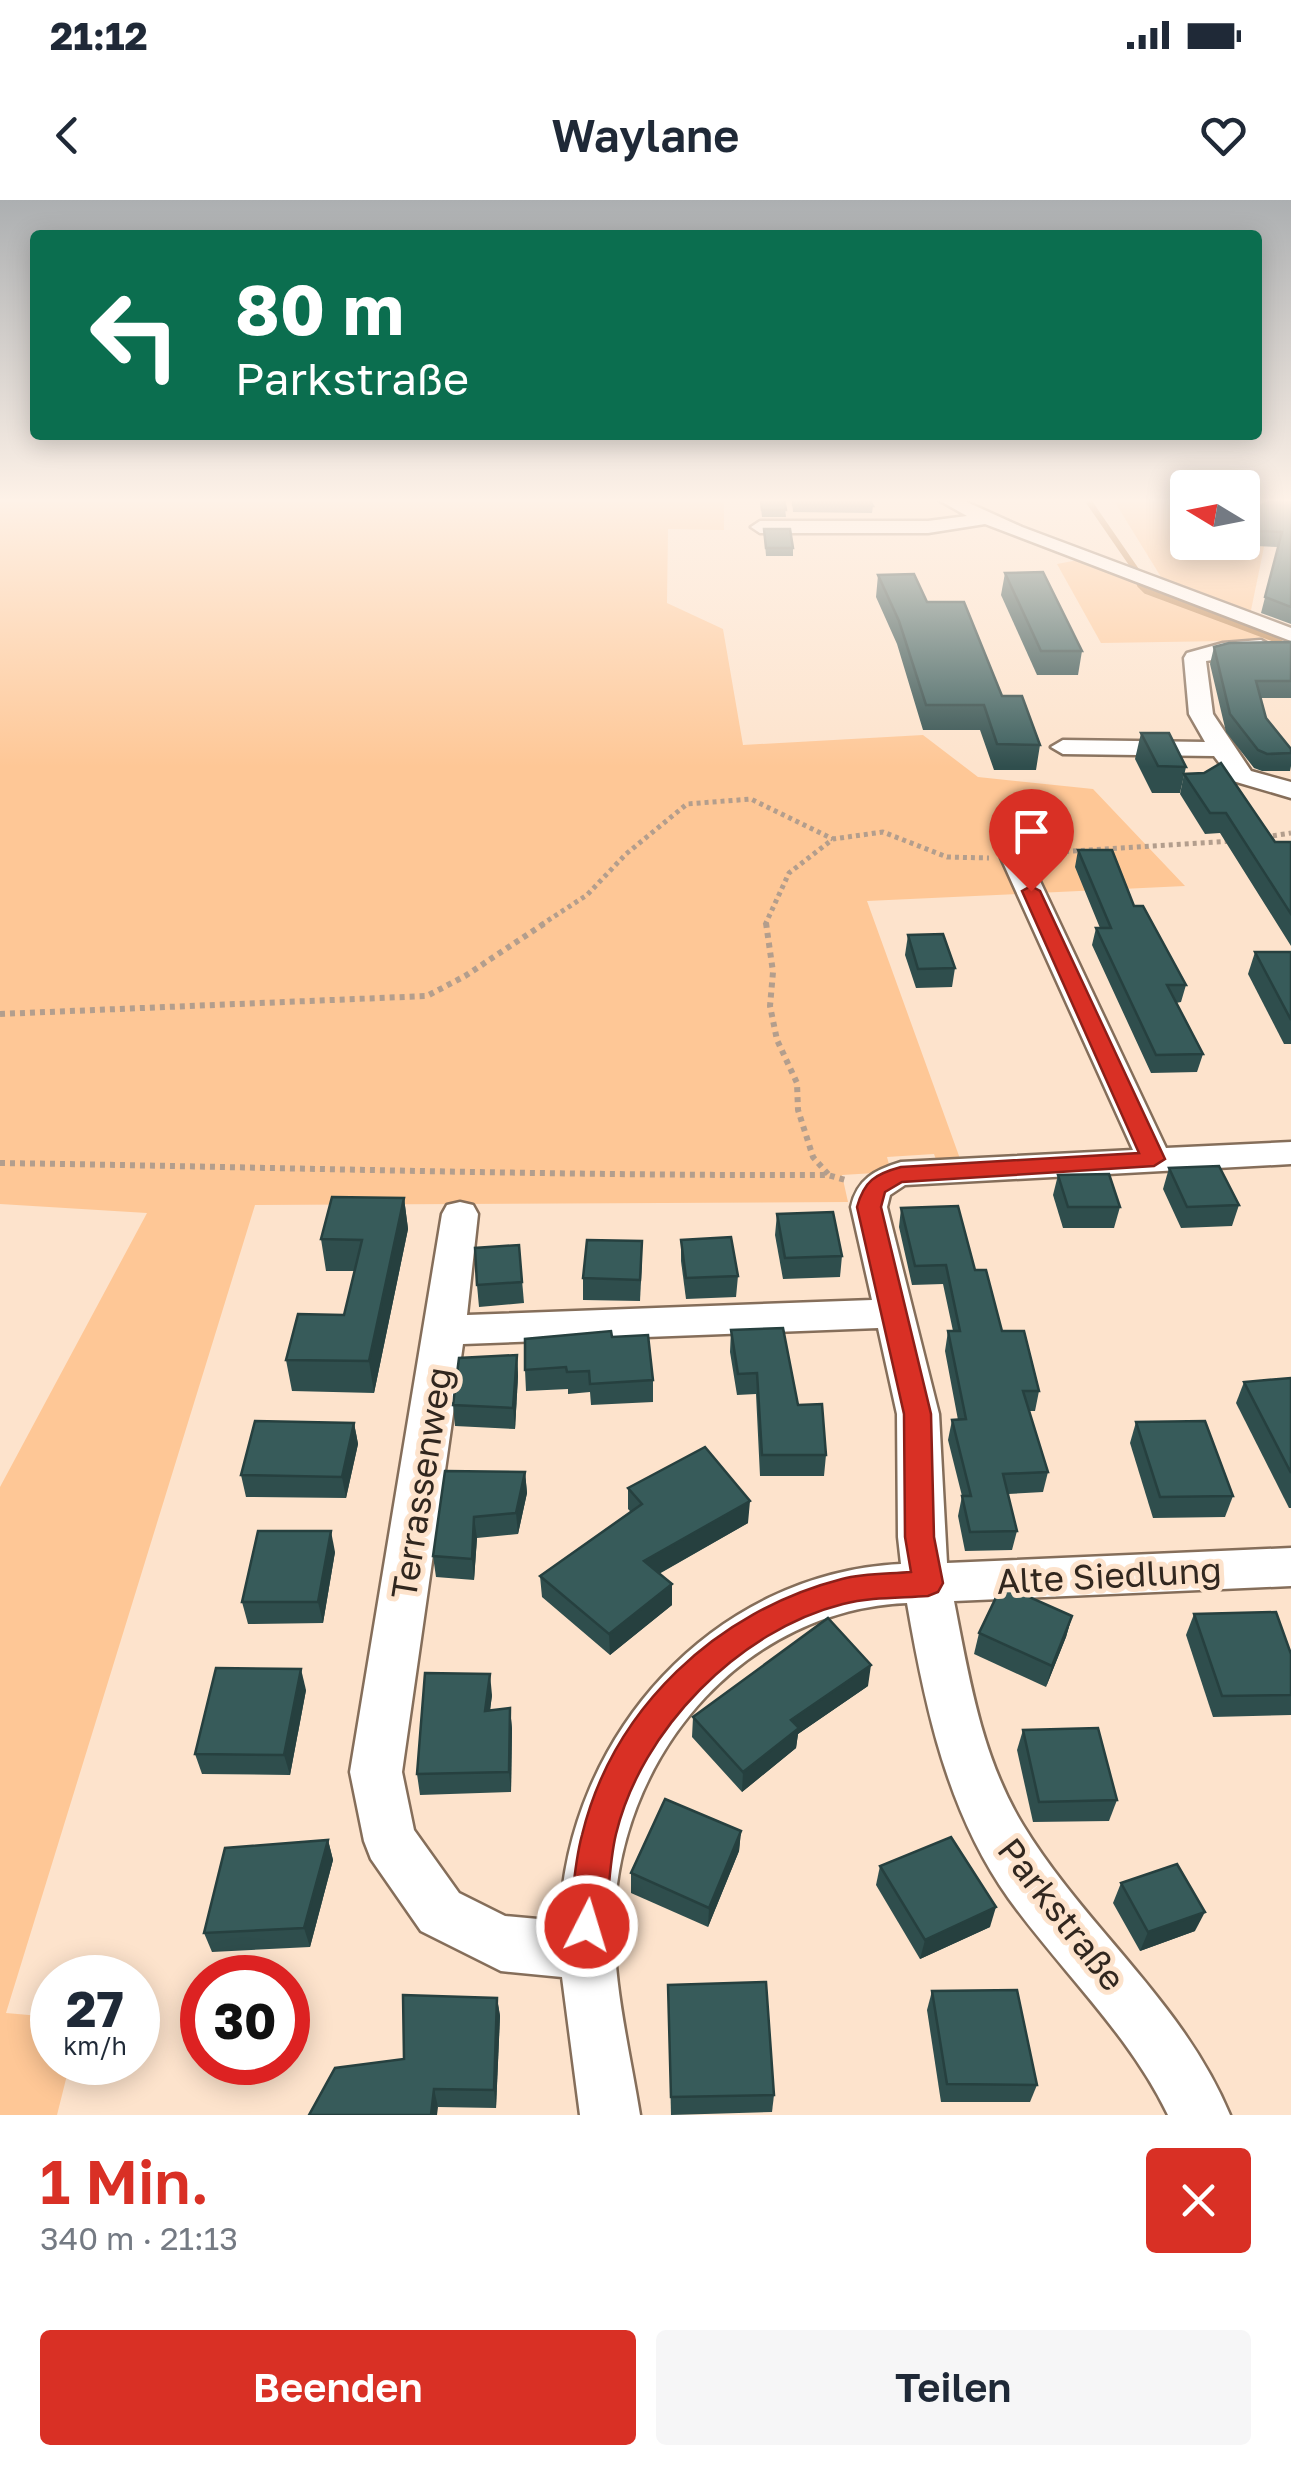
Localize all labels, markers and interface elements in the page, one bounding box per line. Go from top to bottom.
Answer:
text: 21:12 [50,13,148,58]
icon: back [40,108,95,163]
text: Waylane [552,108,739,162]
icon: heart [1196,108,1251,163]
text: 80 m [235,266,404,350]
icon: left [70,270,200,400]
text: Parkstraße [235,351,469,405]
north arrow [1170,470,1260,560]
map controls [1170,470,1260,560]
pin [989,789,1074,892]
icon: arrive [1004,804,1059,859]
street label: Terrassenweg [382,1364,460,1602]
street label: Alte Siedlung [995,1548,1223,1602]
street label: Parkstraße [989,1829,1135,1999]
position arrow [535,1874,639,1978]
speed limit sign: 30 [180,1955,310,2085]
text: 27 [66,1978,124,2038]
text: km/h [63,2030,127,2061]
text: 1 Min. [40,2145,209,2217]
button: close [1146,2148,1251,2253]
text: 340 m · 21:13 [40,2219,238,2257]
button: Beenden [40,2330,636,2445]
button: Teilen [656,2330,1251,2445]

